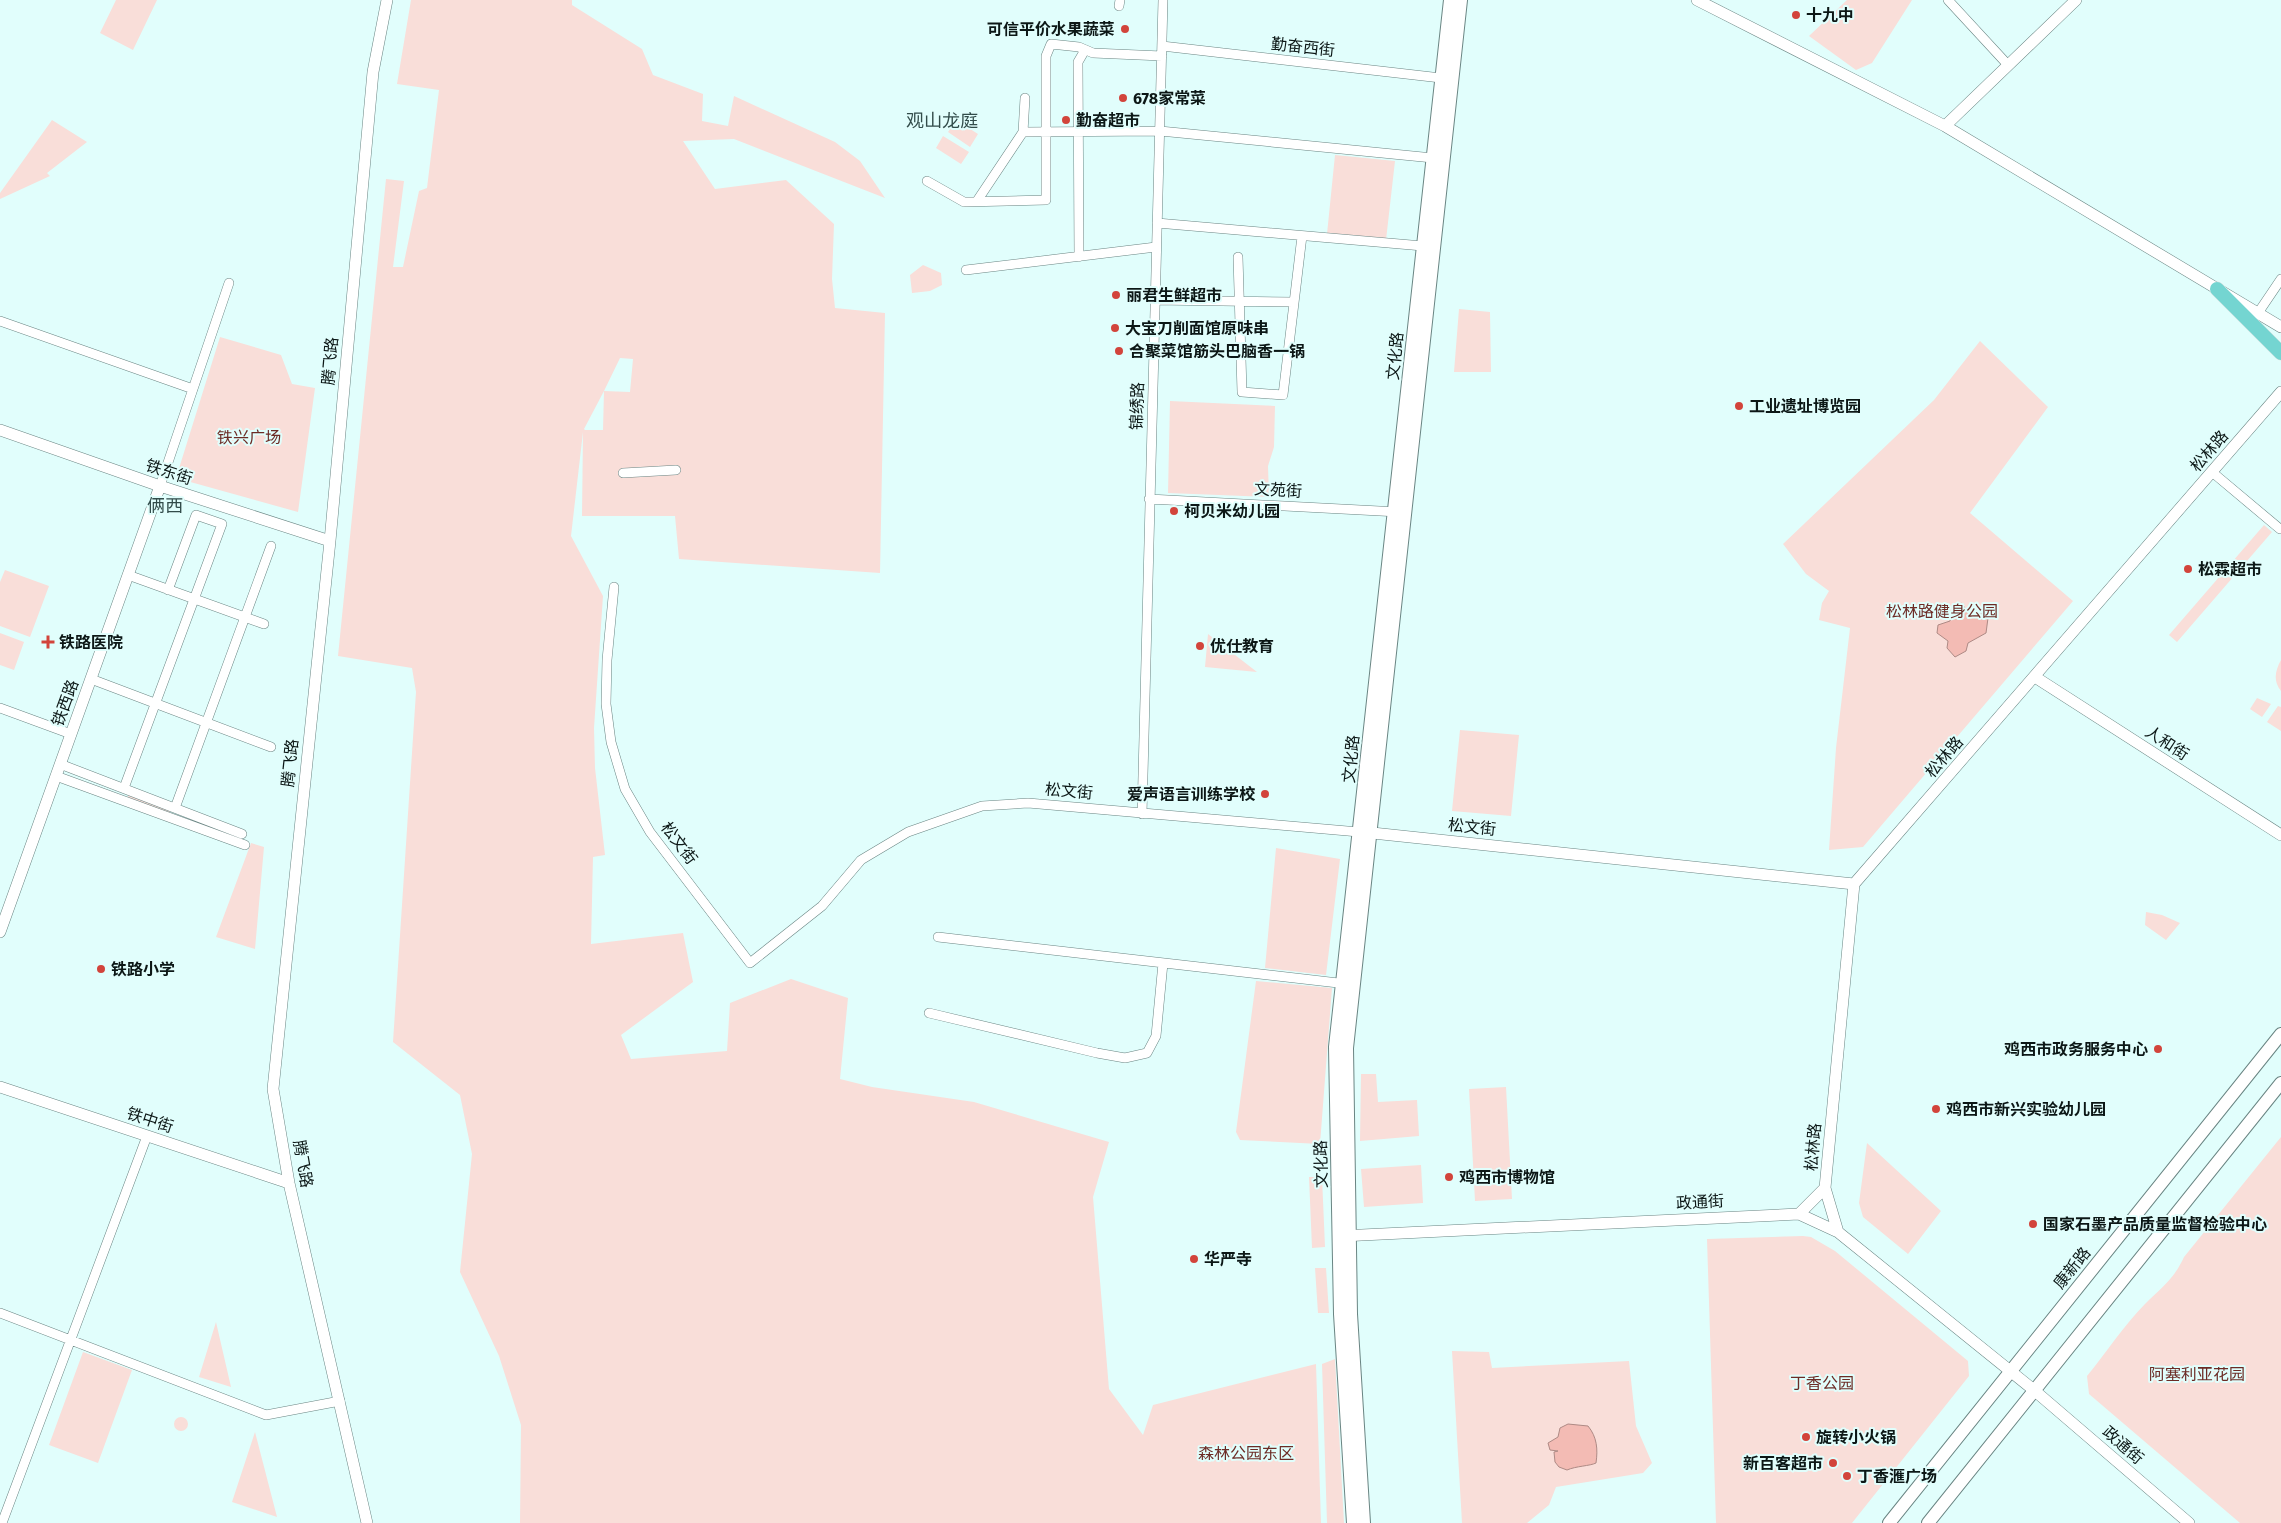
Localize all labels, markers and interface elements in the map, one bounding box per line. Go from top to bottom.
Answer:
place label: 十九中 [1806,6,1854,25]
marker: 十九中 [1790,9,1802,21]
place label: 可信平价水果蔬菜 [987,20,1115,39]
marker: 可信平价水果蔬菜 [1119,23,1131,35]
street label: 勤奋西街 [1270,34,1336,60]
place label: 678家常菜 [1133,89,1206,108]
marker: 678家常菜 [1117,92,1129,104]
district label: 观山龙庭 [906,110,978,132]
place label: 勤奋超市 [1076,111,1140,130]
marker: 勤奋超市 [1060,114,1072,126]
place label: 丽君生鲜超市 [1126,286,1222,305]
marker: 丽君生鲜超市 [1110,289,1122,301]
place label: 大宝刀削面馆原味串 [1125,319,1269,338]
marker: 大宝刀削面馆原味串 [1109,322,1121,334]
street label: 文化路 [1383,331,1407,381]
street label: 腾飞路 [318,336,342,386]
place label: 合聚菜馆筋头巴脑香一锅 [1129,342,1305,361]
marker: 合聚菜馆筋头巴脑香一锅 [1113,345,1125,357]
street label: 锦绣路 [1127,382,1147,430]
place label: 工业遗址博览园 [1749,397,1861,416]
marker: 工业遗址博览园 [1733,400,1745,412]
street label: 松林路 [2186,427,2232,475]
park label: 铁兴广场 [217,428,281,447]
street label: 铁东街 [143,456,195,488]
street label: 文苑街 [1254,479,1302,501]
district label: 俩西 [147,495,183,517]
place label: 柯贝米幼儿园 [1184,502,1280,521]
marker: 柯贝米幼儿园 [1168,505,1180,517]
place label: 松霖超市 [2198,560,2262,579]
marker: 松霖超市 [2182,563,2194,575]
park label: 松林路健身公园 [1886,602,1998,621]
place label: 铁路医院 [59,633,123,652]
marker: 铁路医院 [41,635,55,649]
place label: 优仕教育 [1210,637,1274,656]
marker: 优仕教育 [1194,640,1206,652]
street label: 铁西路 [48,677,82,729]
street label: 人和街 [2142,722,2192,764]
street label: 松林路 [1921,733,1967,781]
street label: 文化路 [1339,734,1363,784]
street label: 腾飞路 [278,738,302,788]
street label: 松文街 [1044,779,1094,803]
place label: 爱声语言训练学校 [1127,785,1256,804]
marker: 爱声语言训练学校 [1259,788,1271,800]
street label: 松文街 [1447,815,1497,839]
street label: 松文街 [657,818,701,868]
place label: 铁路小学 [111,960,175,979]
marker: 铁路小学 [95,963,107,975]
place label: 鸡西市政务服务中心 [2004,1040,2148,1059]
marker: 鸡西市政务服务中心 [2152,1043,2164,1055]
place label: 鸡西市新兴实验幼儿园 [1946,1100,2106,1119]
marker: 鸡西市新兴实验幼儿园 [1930,1103,1942,1115]
street label: 铁中街 [124,1104,176,1136]
street label: 松林路 [1801,1122,1825,1172]
street label: 腾飞路 [289,1139,317,1189]
street label: 文化路 [1311,1140,1331,1188]
place label: 鸡西市博物馆 [1459,1168,1555,1187]
marker: 鸡西市博物馆 [1443,1171,1455,1183]
street label: 政通街 [1676,1191,1724,1213]
place label: 国家石墨产品质量监督检验中心 [2043,1215,2267,1234]
marker: 国家石墨产品质量监督检验中心 [2027,1218,2039,1230]
street label: 康新路 [2050,1243,2094,1293]
place label: 华严寺 [1204,1250,1252,1269]
marker: 华严寺 [1188,1253,1200,1265]
park label: 阿塞利亚花园 [2149,1365,2245,1384]
park label: 丁香公园 [1790,1374,1854,1393]
street label: 政通街 [2099,1422,2147,1468]
place label: 旋转小火锅 [1816,1428,1896,1447]
marker: 旋转小火锅 [1800,1431,1812,1443]
park label: 森林公园东区 [1198,1444,1294,1463]
place label: 新百客超市 [1743,1454,1823,1473]
marker: 新百客超市 [1827,1457,1839,1469]
place label: 丁香滙广场 [1857,1467,1937,1486]
marker: 丁香滙广场 [1841,1470,1853,1482]

